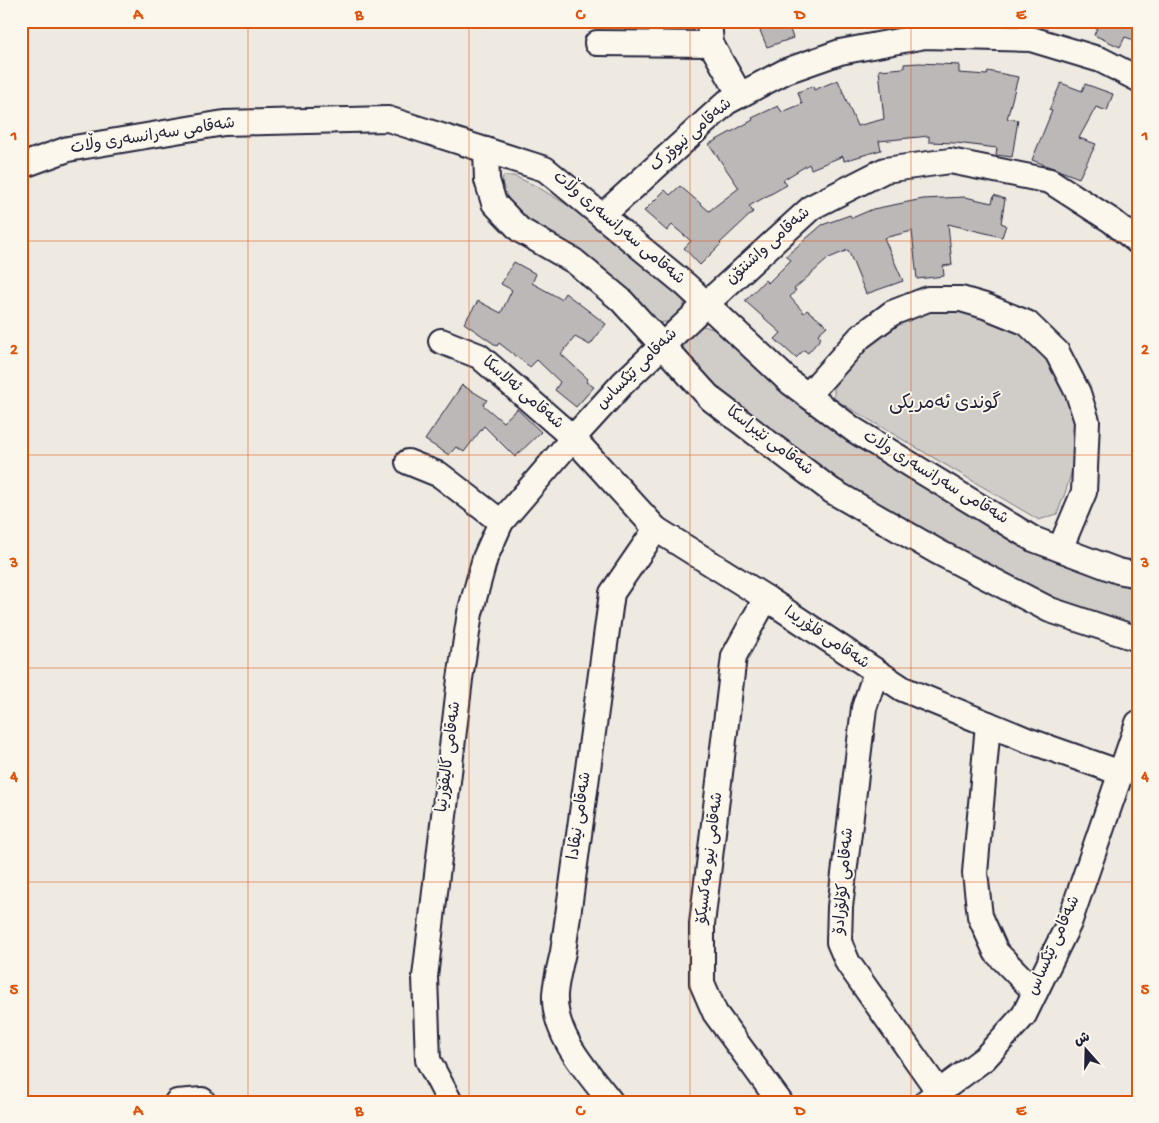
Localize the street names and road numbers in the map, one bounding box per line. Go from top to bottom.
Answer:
street label: شەقامی نیوۆرک [647,95,737,177]
street label: شەقامی سەرانسەری وڵات [69,110,237,159]
street label: شەقامی سەرانسەری وڵات [548,164,691,290]
street label: شەقامی واشنتۆن [723,204,815,290]
street label: شەقامی تێکساس [593,325,683,415]
street label: شەقامی ئەلاسکا [478,354,566,434]
street label: شەقامی نێبراسکا [722,403,816,481]
street label: شەقامی سەرانسەری وڵات [859,424,1014,530]
street label: شەقامی فلۆریدا [780,603,872,675]
street label: شەقامی کالیفۆرنیا [434,700,466,814]
street label: شەقامی نیڤادا [565,771,597,861]
street label: شەقامی نیو مەکسیکۆ [693,791,728,927]
street label: شەقامی کۆلۆرادۆ [831,827,859,937]
street label: شەقامی تێکساس [1025,893,1085,999]

